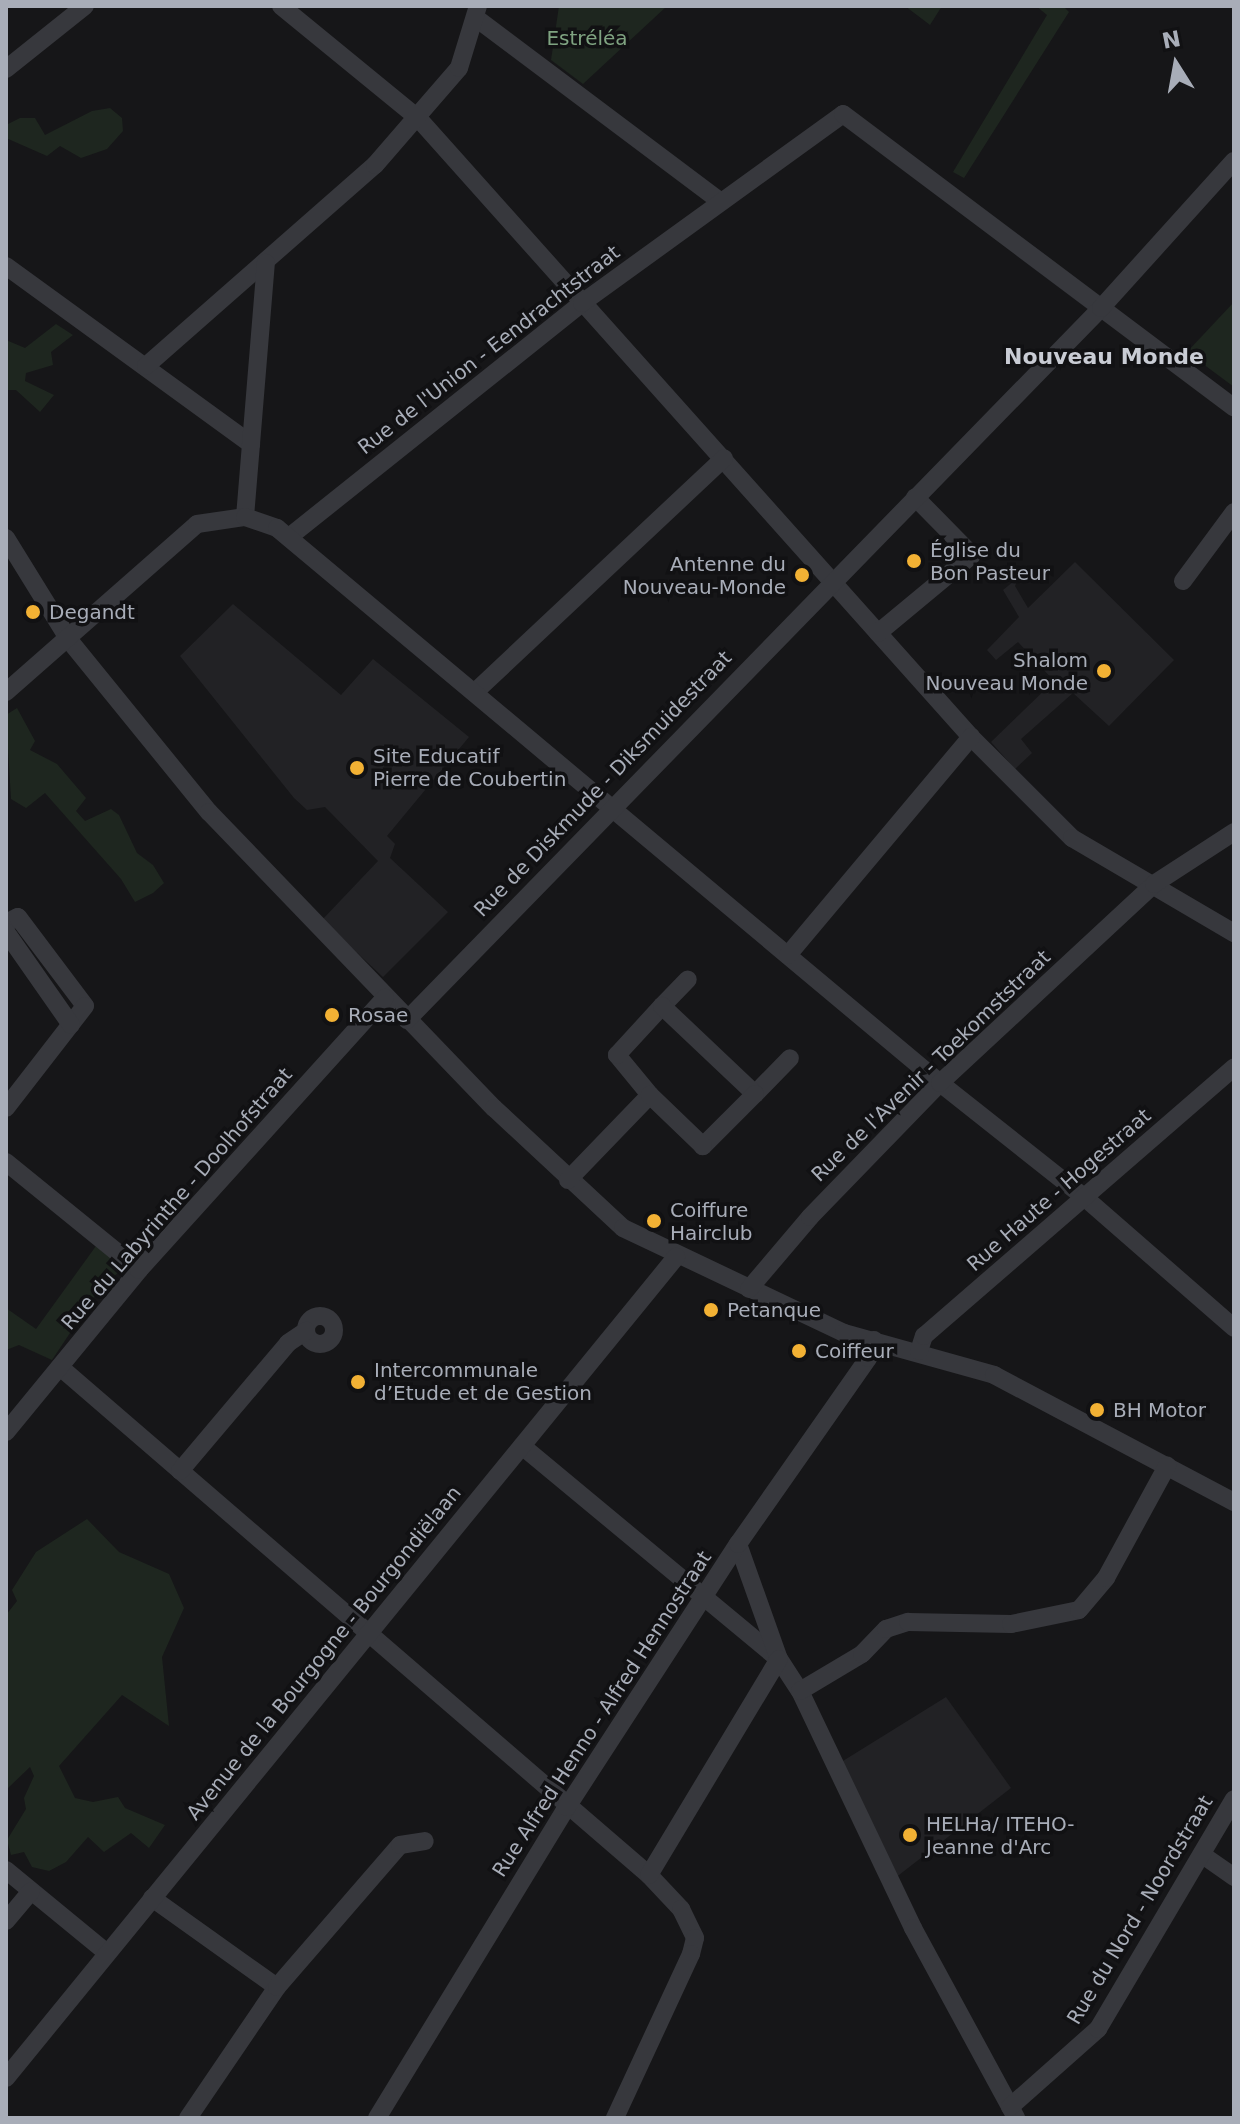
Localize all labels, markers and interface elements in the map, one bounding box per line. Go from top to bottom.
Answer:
north arrow [1136,24,1216,104]
park label: Estréléa [546,26,628,50]
text: N [1160,26,1183,54]
street label: Rue de l'Union - Eendrachtstraat [353,240,625,460]
district label: Nouveau Monde [1004,344,1204,370]
place label: Église du Bon Pasteur [930,538,1050,585]
place label: Antenne du Nouveau-Monde [623,552,786,599]
marker: Église du Bon Pasteur [905,552,923,570]
marker: Antenne du Nouveau-Monde [793,566,811,584]
place label: Degandt [49,600,135,624]
marker: Degandt [24,603,42,621]
street label: Rue de Diskmude - Diksmuidestraat [469,646,737,922]
place label: Shalom Nouveau Monde [926,648,1088,695]
marker: Shalom Nouveau Monde [1095,662,1113,680]
place label: Site Educatif Pierre de Coubertin [373,744,566,791]
marker: Site Educatif Pierre de Coubertin [348,759,366,777]
street label: Rue de l'Avenir - Toekomststraat [807,945,1055,1187]
place label: Rosae [348,1003,408,1027]
marker: Rosae [323,1006,341,1024]
street label: Rue du Labyrinthe - Doolhofstraat [57,1063,297,1335]
street label: Rue Haute - Hogestraat [962,1104,1156,1276]
place label: Coiffure Hairclub [670,1198,753,1245]
marker: Coiffure Hairclub [645,1212,663,1230]
place label: Petanque [727,1298,821,1322]
marker: Petanque [702,1301,720,1319]
place label: Coiffeur [815,1339,894,1363]
marker: Coiffeur [790,1342,808,1360]
place label: Intercommunale d’Etude et de Gestion [374,1358,592,1405]
marker: Intercommunale d’Etude et de Gestion [349,1373,367,1391]
place label: BH Motor [1113,1398,1206,1422]
marker: BH Motor [1088,1401,1106,1419]
street label: Avenue de la Bourgogne - Bourgondiëlaan [182,1481,466,1825]
street label: Rue Alfred Henno - Alfred Hennostraat [487,1547,717,1881]
street label: Rue du Nord - Noordstraat [1062,1791,1218,2029]
place label: HELHa/ ITEHO- Jeanne d'Arc [926,1812,1075,1859]
marker: HELHa/ ITEHO- Jeanne d'Arc [901,1826,919,1844]

